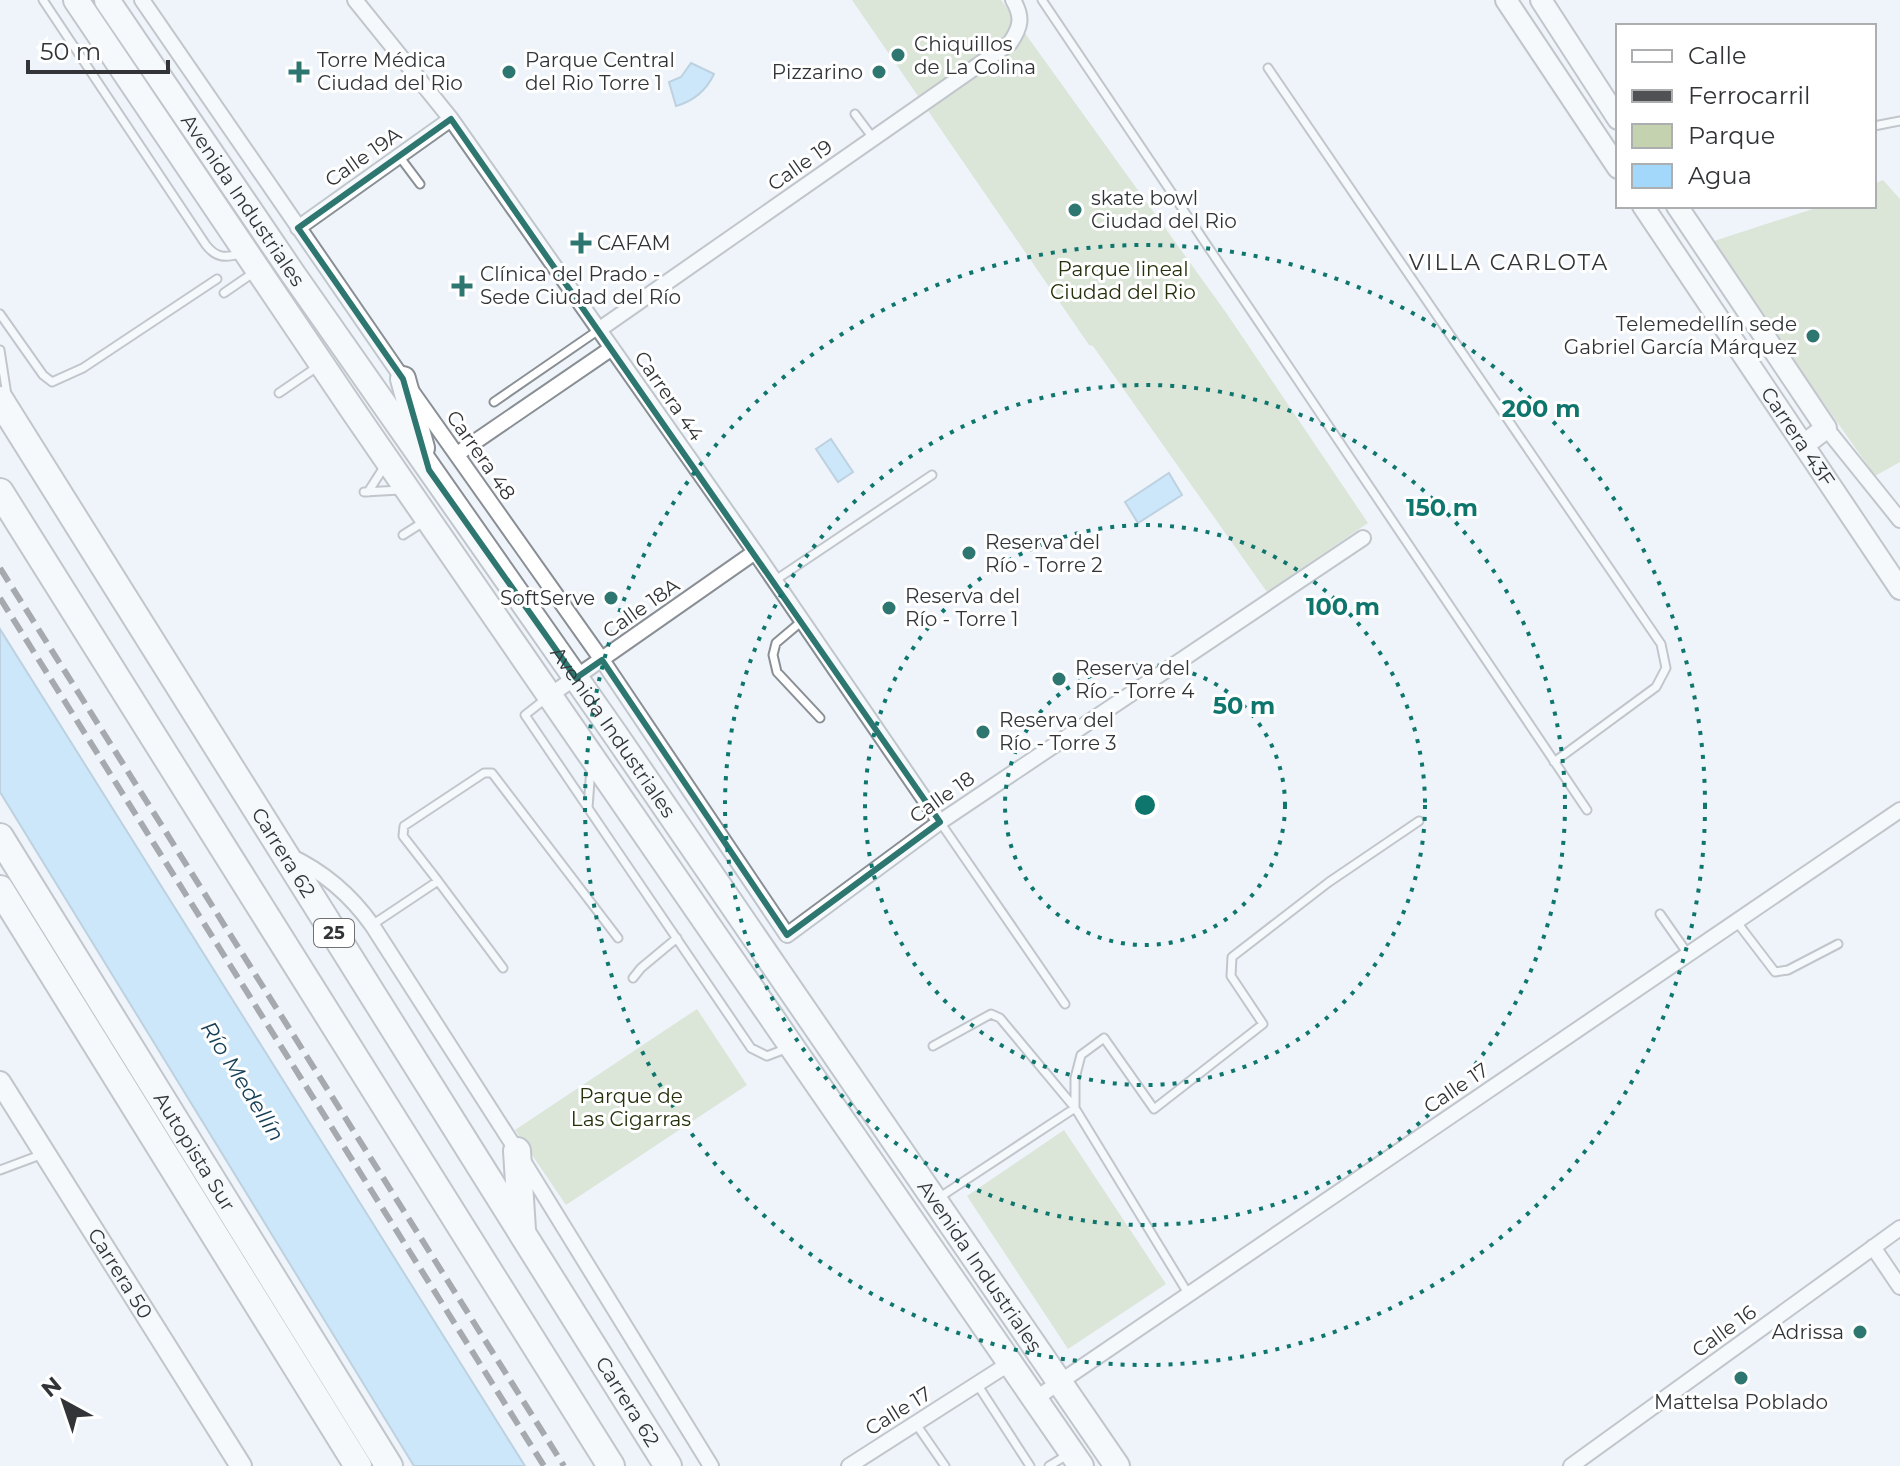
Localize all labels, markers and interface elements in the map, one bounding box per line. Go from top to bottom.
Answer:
scale bar [28,24,168,74]
legend [1616,24,1876,208]
place label: Chiquillos de La Colina [914,32,1036,79]
text: 50 m [40,37,101,66]
text: Calle [1688,41,1746,70]
marker: Chiquillos de La Colina [889,46,907,64]
place label: Torre Médica Ciudad del Rio [317,48,463,95]
place label: Parque Central del Rio Torre 1 [525,48,675,95]
place label: Pizzarino [772,60,863,84]
marker: Torre Médica Ciudad del Rio [288,61,310,83]
marker: Parque Central del Rio Torre 1 [500,63,518,81]
marker: Pizzarino [870,63,888,81]
text: Ferrocarril [1688,81,1811,110]
street label: Avenida Industriales [176,110,310,291]
text: Parque [1688,121,1775,150]
street label: Calle 19A [320,122,406,192]
street label: Calle 19 [763,134,837,196]
text: Agua [1688,161,1752,190]
place label: skate bowl Ciudad del Rio [1091,186,1237,233]
marker: skate bowl Ciudad del Rio [1066,201,1084,219]
place label: CAFAM [597,231,671,255]
marker: CAFAM [572,234,590,252]
district label: VILLA CARLOTA [1409,249,1609,276]
park label: Parque lineal Ciudad del Rio [1050,257,1196,304]
place label: Clínica del Prado - Sede Ciudad del Río [480,262,681,309]
marker: Clínica del Prado - Sede Ciudad del Río [451,275,473,297]
place label: Telemedellín sede Gabriel García Márquez [1564,312,1797,359]
marker: Telemedellín sede Gabriel García Márquez [1804,327,1822,345]
street label: Carrera 44 [629,346,709,446]
street label: Carrera 43F [1756,383,1840,491]
text: 200 m [1502,394,1580,423]
street label: Carrera 48 [441,406,521,504]
text: 150 m [1406,493,1478,522]
place label: Reserva del Río - Torre 2 [985,530,1103,577]
marker: Reserva del Río - Torre 2 [960,544,978,562]
street label: Calle 18A [598,573,685,643]
place label: Reserva del Río - Torre 1 [905,584,1020,631]
place label: SoftServe [500,586,595,610]
marker: SoftServe [602,589,620,607]
text: 100 m [1306,592,1380,621]
marker: Reserva del Río - Torre 1 [880,599,898,617]
street label: Avenida Industriales [545,642,681,822]
place label: Reserva del Río - Torre 4 [1075,656,1195,703]
marker: Reserva del Río - Torre 4 [1050,670,1068,688]
text: 50 m [1213,691,1275,720]
place label: Reserva del Río - Torre 3 [999,708,1117,755]
marker: Reserva del Río - Torre 3 [974,723,992,741]
street label: Calle 18 [905,766,979,828]
centre of rings [1131,791,1159,819]
street label: Carrera 62 [246,803,321,902]
road number: 25 [314,919,354,947]
water label: Río Medellín [195,1016,290,1146]
street label: Calle 17 [1419,1058,1493,1118]
park label: Parque de Las Cigarras [571,1084,691,1131]
street label: Autopista Sur [149,1088,240,1215]
street label: Avenida Industriales [913,1176,1047,1357]
street label: Carrera 50 [83,1224,158,1323]
street label: Calle 16 [1687,1300,1761,1362]
place label: Adrissa [1772,1320,1844,1344]
marker: Adrissa [1851,1323,1869,1341]
street label: Carrera 62 [591,1352,665,1451]
north arrow [24,1362,104,1442]
marker: Mattelsa Poblado [1732,1369,1750,1387]
text: N [36,1371,67,1403]
street label: Calle 17 [861,1382,935,1440]
place label: Mattelsa Poblado [1654,1390,1828,1414]

